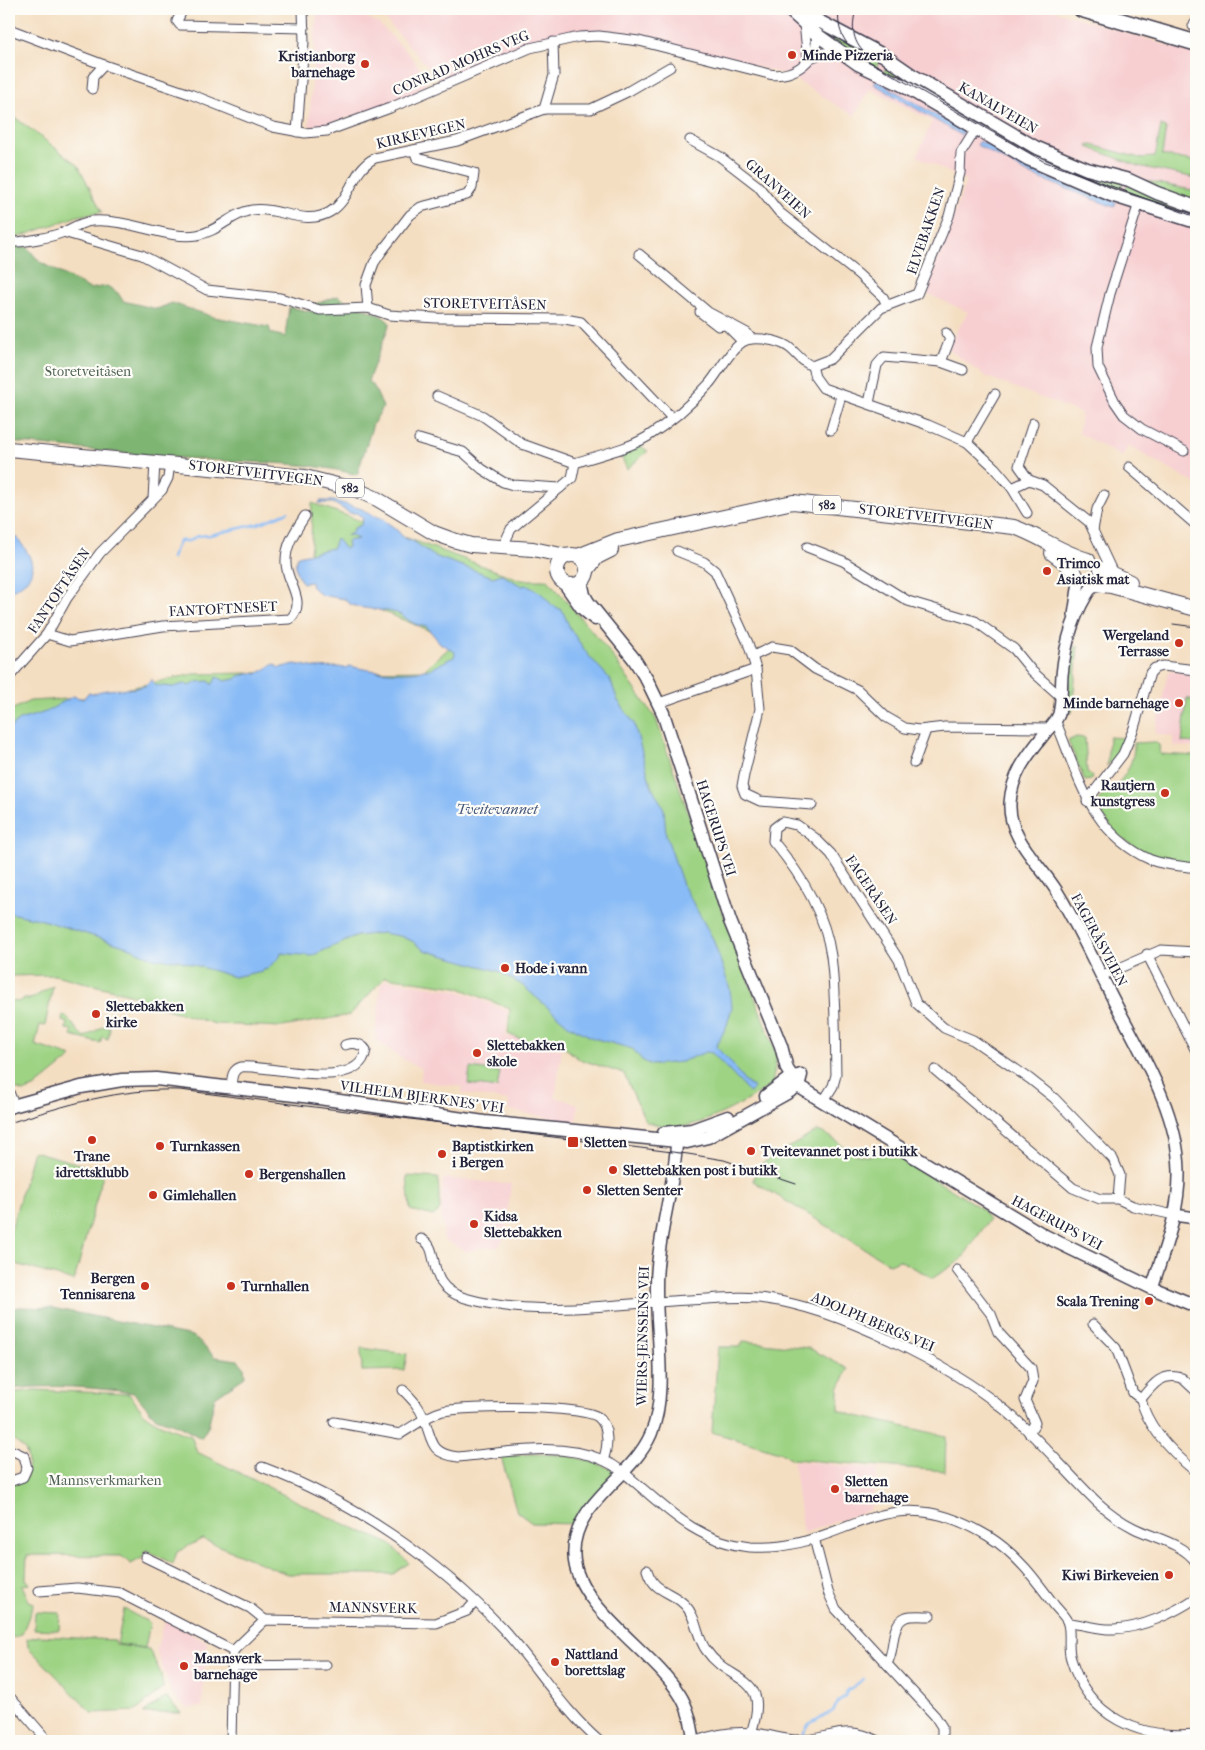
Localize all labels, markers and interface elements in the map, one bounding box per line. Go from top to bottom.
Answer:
street label: CONRAD MOHRS VEG [390,27,532,99]
place label: Minde Pizzeria [801,47,894,64]
place label: Kristianborg barnehage [278,48,356,81]
marker: Minde Pizzeria [786,49,798,61]
marker: Kristianborg barnehage [359,58,371,70]
street label: KANALVEIEN [955,79,1041,138]
street label: KIRKEVEGEN [375,115,468,153]
street label: GRANVEIEN [742,155,814,223]
street label: ELVEBAKKEN [903,185,949,277]
street label: STORETVEITÅSEN [423,293,547,314]
park label: Storetveitåsen [45,363,131,380]
street label: STORETVEITVEGEN [188,456,325,490]
road number: 582 [336,478,364,498]
road number: 582 [813,496,841,514]
street label: STORETVEITVEGEN [858,500,995,534]
street label: FANTOFTÅSEN [23,544,94,637]
place label: Trimco Asiatisk mat [1056,555,1130,588]
marker: Trimco Asiatisk mat [1041,565,1053,577]
street label: FANTOFTNESET [168,598,278,620]
place label: Wergeland Terrasse [1102,627,1170,660]
marker: Wergeland Terrasse [1173,637,1185,649]
place label: Minde barnehage [1062,695,1169,712]
marker: Minde barnehage [1173,697,1185,709]
place label: Rautjern kunstgress [1090,777,1156,810]
street label: HAGERUPS VEI [692,778,740,879]
marker: Rautjern kunstgress [1159,787,1171,799]
water label: Tveitevannet [456,800,539,818]
street label: FAGERÅSEN [842,851,901,928]
street label: FAGERÅSVEIEN [1067,890,1132,990]
place label: Hode i vann [515,960,588,977]
marker: Hode i vann [499,962,511,974]
place label: Slettebakken kirke [105,998,185,1031]
marker: Slettebakken kirke [90,1008,102,1020]
place label: Slettebakken skole [487,1037,566,1070]
marker: Slettebakken skole [471,1047,483,1059]
street label: VILHELM BJERKNES' VEI [338,1077,506,1117]
marker: Trane idrettsklubb [86,1134,98,1146]
place label: Sletten [584,1134,628,1151]
marker: Sletten [566,1135,580,1149]
place label: Turnkassen [169,1138,241,1155]
place label: Baptistkirken i Bergen [451,1138,535,1171]
marker: Turnkassen [154,1140,166,1152]
place label: Tveitevannet post i butikk [760,1143,919,1160]
marker: Tveitevannet post i butikk [745,1145,757,1157]
place label: Trane idrettsklubb [54,1148,129,1181]
marker: Baptistkirken i Bergen [436,1148,448,1160]
place label: Slettebakken post i butikk [623,1162,778,1179]
marker: Slettebakken post i butikk [607,1164,619,1176]
place label: Bergenshallen [259,1166,346,1183]
marker: Bergenshallen [243,1168,255,1180]
place label: Sletten Senter [597,1182,684,1199]
marker: Sletten Senter [581,1184,593,1196]
place label: Gimlehallen [163,1187,237,1204]
marker: Gimlehallen [147,1189,159,1201]
street label: HAGERUPS VEI [1009,1192,1106,1254]
place label: Kidsa Slettebakken [484,1208,563,1241]
marker: Kidsa Slettebakken [468,1218,480,1230]
street label: WIERS-JENSSENS VEI [633,1265,653,1407]
place label: Bergen Tennisarena [59,1270,136,1303]
place label: Turnhallen [240,1278,310,1295]
marker: Bergen Tennisarena [139,1280,151,1292]
marker: Turnhallen [225,1280,237,1292]
street label: ADOLPH BERGS VEI [808,1288,938,1356]
place label: Scala Trening [1057,1293,1140,1310]
marker: Scala Trening [1143,1295,1155,1307]
park label: Mannsverkmarken [48,1472,162,1489]
place label: Sletten barnehage [844,1473,908,1506]
marker: Sletten barnehage [829,1483,841,1495]
place label: Kiwi Birkeveien [1062,1567,1160,1584]
marker: Kiwi Birkeveien [1163,1569,1175,1581]
street label: MANNSVERK [329,1599,418,1617]
place label: Nattland borettslag [564,1646,626,1679]
place label: Mannsverk barnehage [193,1650,262,1683]
marker: Nattland borettslag [549,1656,561,1668]
marker: Mannsverk barnehage [178,1660,190,1672]

